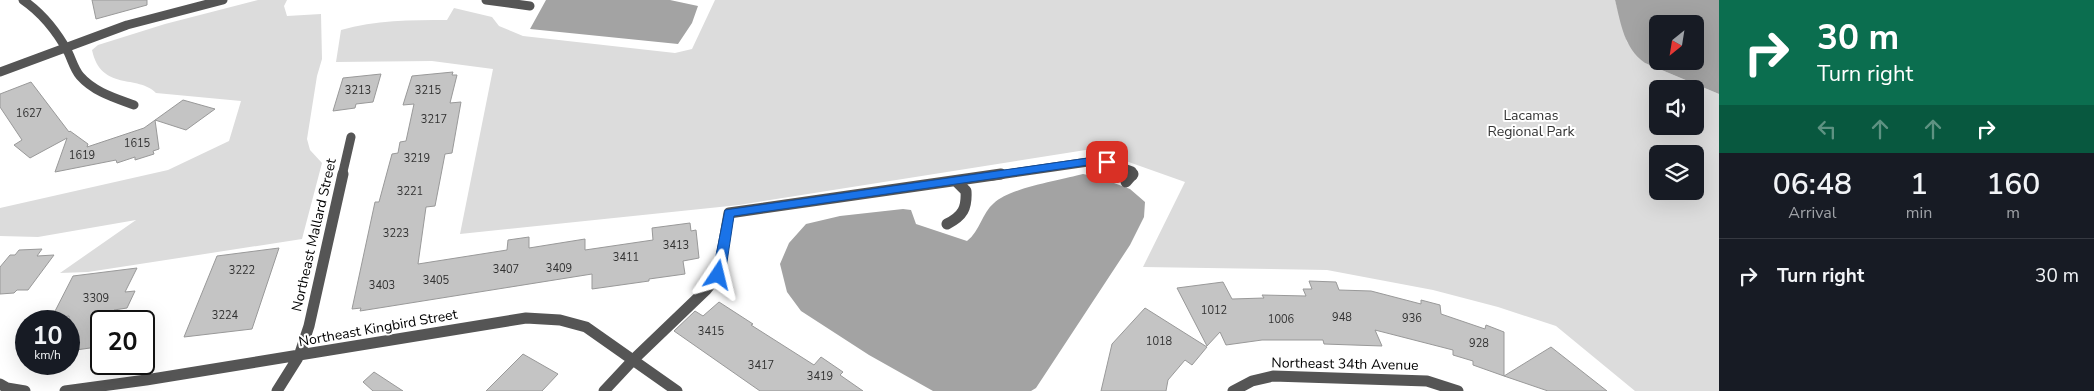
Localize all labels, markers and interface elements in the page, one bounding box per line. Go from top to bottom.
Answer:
text: 30 m [1817,14,1899,61]
north arrow [1649,15,1704,70]
map controls [1649,15,1704,200]
icon: right [1734,20,1799,85]
text: Turn right [1817,59,1913,89]
button: sound [1649,80,1704,135]
house number: 3213 [345,83,371,98]
house number: 3215 [415,83,442,98]
house number: 1627 [16,106,42,121]
park label: Lacamas Regional Park [1488,106,1575,141]
house number: 3217 [421,112,447,127]
icon: left [1813,115,1841,143]
icon: ahead [1866,115,1894,143]
icon: ahead [1919,115,1947,143]
icon: right [1972,115,2000,143]
house number: 1615 [124,136,151,151]
pin [1086,141,1128,183]
button: layers [1649,145,1704,200]
house number: 1619 [69,148,95,163]
icon: arrive [1093,148,1121,176]
house number: 3219 [404,151,430,166]
street label: Northeast Mallard Street [287,157,341,313]
text: 06:48 [1773,164,1852,205]
text: 1 [1910,164,1928,205]
text: 160 [1986,164,2040,205]
house number: 3221 [397,184,423,199]
text: Arrival [1788,202,1836,224]
text: min [1906,202,1932,224]
text: m [2006,202,2020,224]
house number: 3223 [383,226,409,241]
house number: 3413 [663,238,689,253]
position arrow [691,248,743,300]
house number: 3411 [613,250,639,265]
house number: 3409 [546,261,572,276]
house number: 3407 [493,262,519,277]
icon: right [1734,262,1762,290]
house number: 3222 [229,263,255,278]
text: Turn right [1777,263,1864,289]
text: 30 m [2035,263,2079,289]
house number: 3405 [423,273,450,288]
house number: 3403 [369,278,395,293]
house number: 3309 [83,291,109,306]
house number: 1012 [1201,303,1227,318]
street label: Northeast Kingbird Street [297,305,459,351]
house number: 3224 [212,308,239,323]
speed limit sign: 20 [90,310,155,375]
house number: 948 [1332,310,1352,325]
house number: 936 [1402,311,1422,326]
house number: 1006 [1268,312,1295,327]
text: 10 [32,319,63,353]
house number: 3415 [698,324,725,339]
house number: 1018 [1146,334,1173,349]
house number: 928 [1469,336,1489,351]
text: km/h [34,347,61,363]
street label: Northeast 34th Avenue [1271,353,1419,375]
house number: 3417 [748,358,774,373]
house number: 3419 [807,369,833,384]

